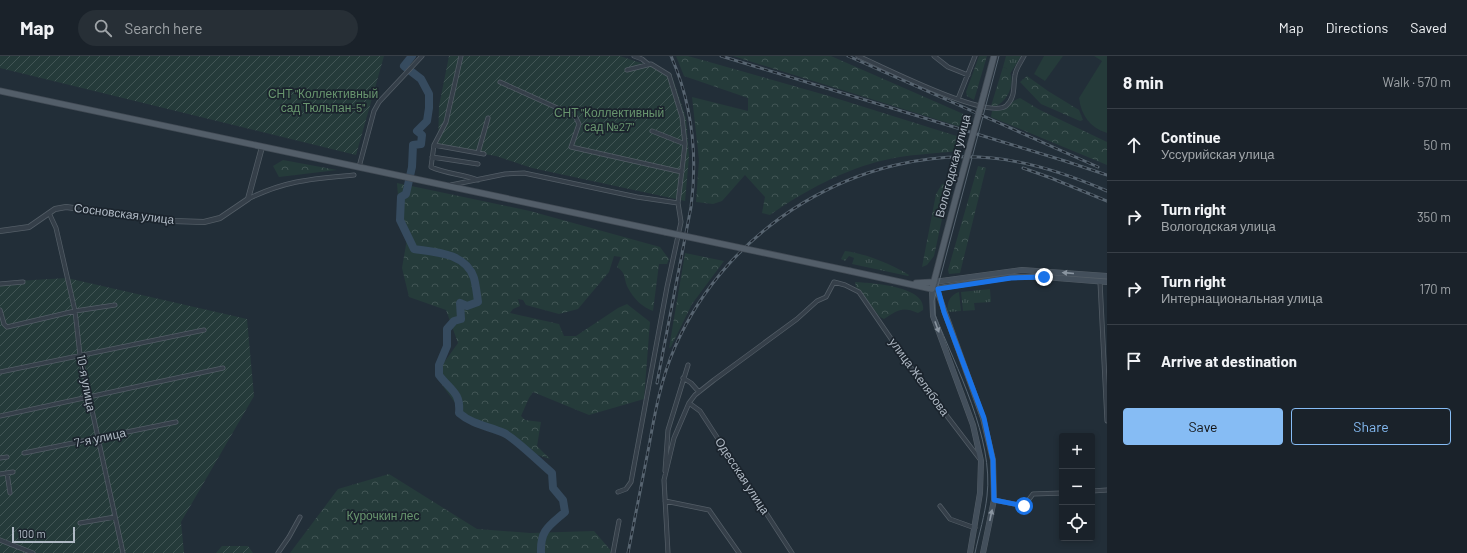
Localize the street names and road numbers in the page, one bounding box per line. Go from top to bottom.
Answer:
street label: Вологодская улица [932,113,974,219]
street label: Сосновская улица [73,200,175,227]
street label: улица Желябова [886,335,953,419]
street label: 10-я улица [74,353,99,413]
street label: 7-я улица [73,425,127,450]
street label: Одесская улица [712,434,773,517]

